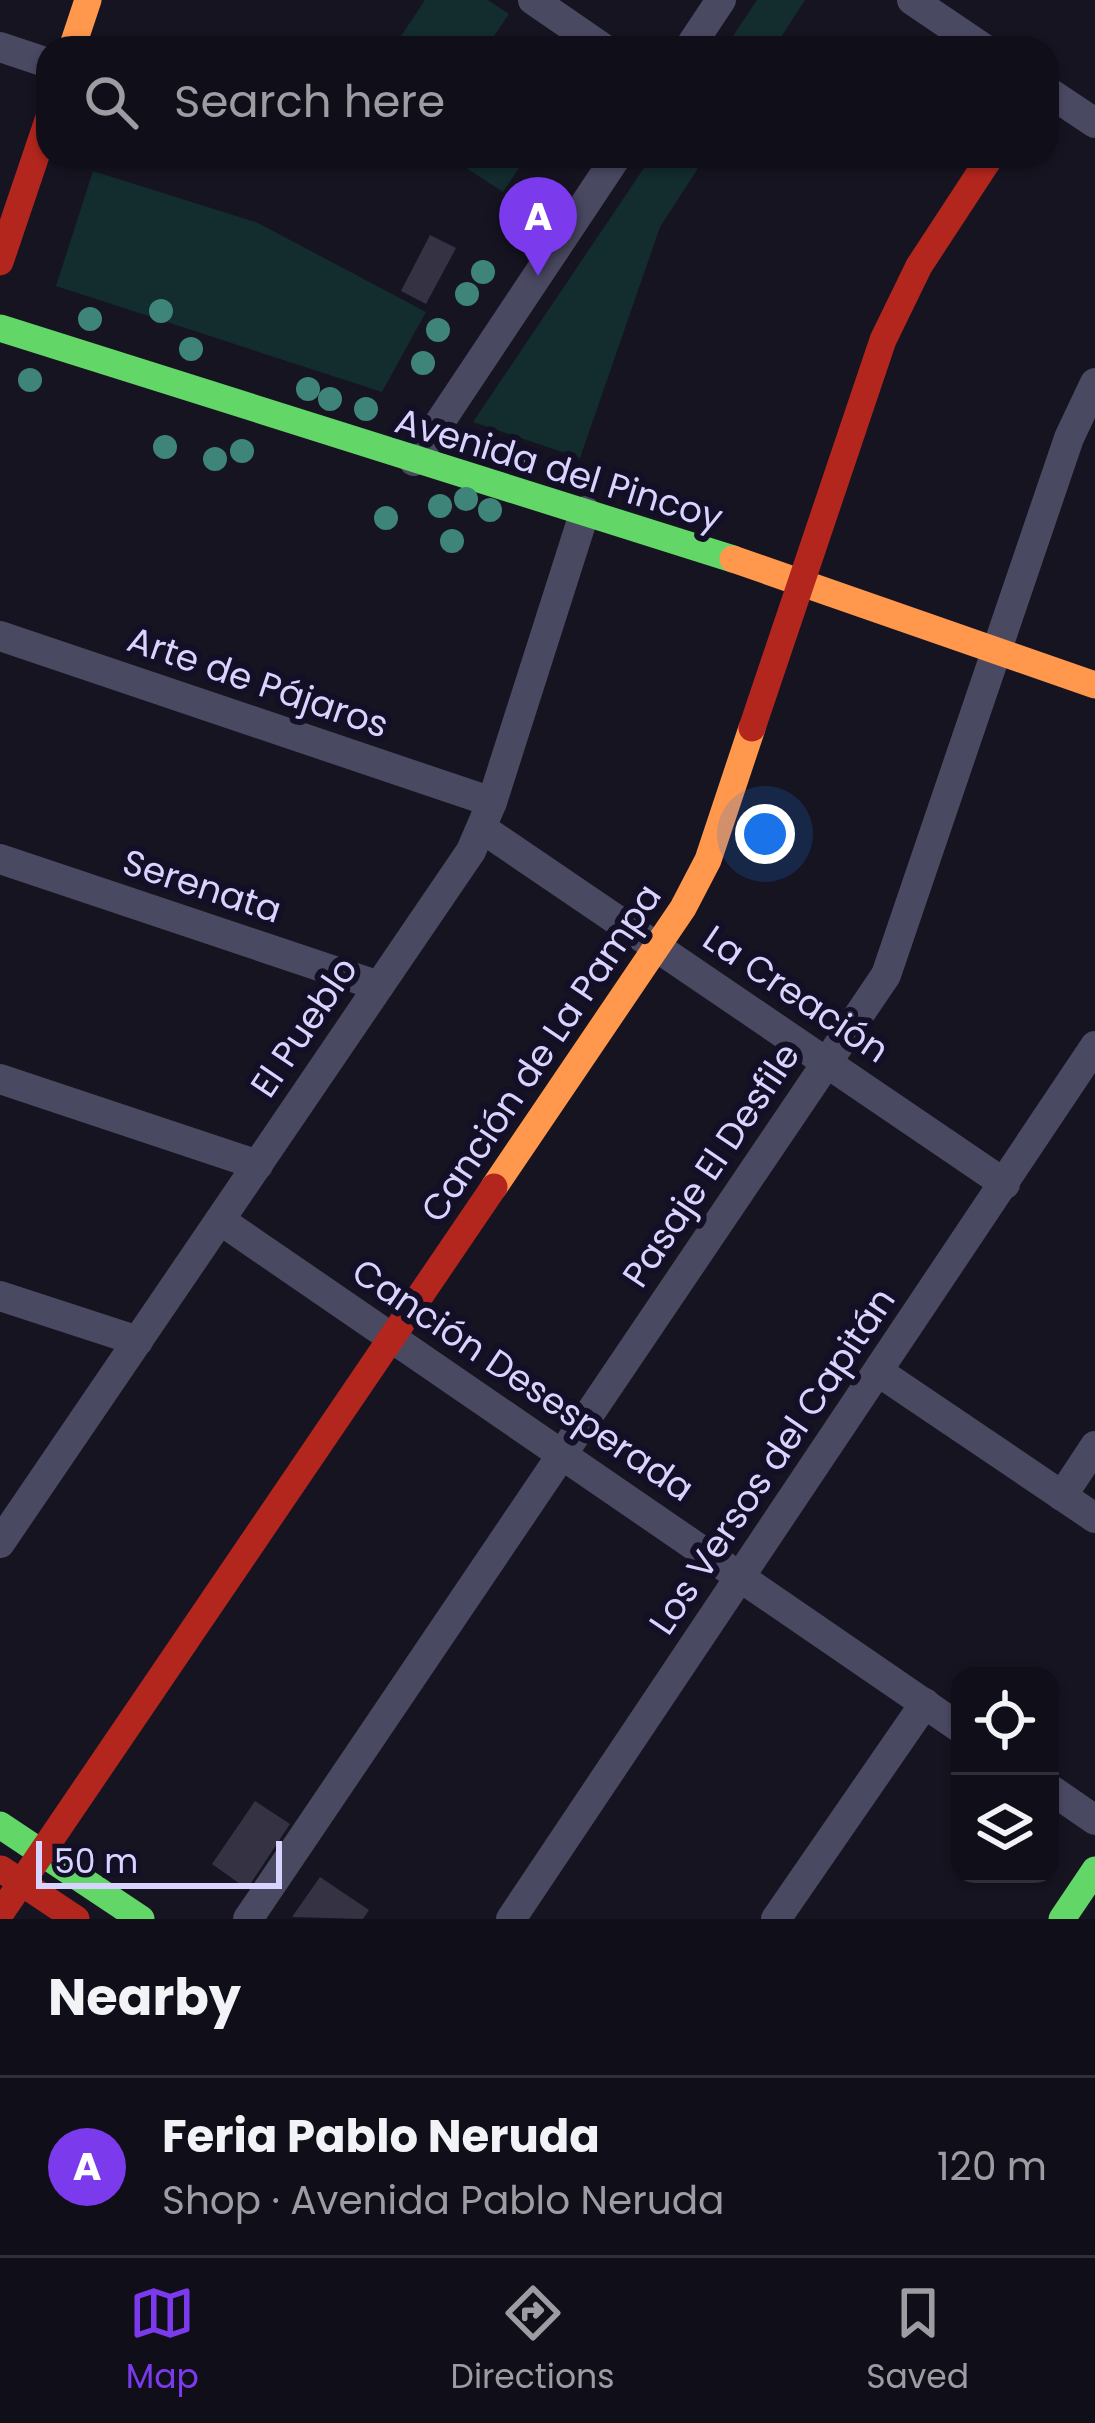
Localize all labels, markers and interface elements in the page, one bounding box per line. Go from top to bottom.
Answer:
search box [36,36,1059,168]
icon: search [78,69,144,135]
text: Search here [174,70,445,133]
pin: A [499,177,577,276]
street label: Avenida del Pincoy [389,395,729,543]
street label: Arte de Pájaros [121,613,395,751]
your location [735,804,795,864]
street label: Serenata [116,836,288,936]
street label: Canción de La Pampa [409,874,673,1232]
street label: La Creación [693,913,899,1075]
street label: El Pueblo [238,947,370,1107]
street label: Pasaje El Desfile [610,1033,812,1297]
street label: Canción Desesperada [342,1246,704,1514]
street label: Los Versos del Capitán [637,1278,907,1644]
map controls [951,1667,1059,1883]
button: locate [951,1667,1059,1775]
button: layers [951,1775,1059,1883]
scale bar [36,1835,282,1888]
text: 50 m [54,1838,138,1885]
text: Nearby [48,1961,241,2033]
text: Feria Pablo Neruda [162,2105,600,2168]
text: A [73,2139,101,2194]
text: 120 m [937,2139,1047,2194]
text: Shop · Avenida Pablo Neruda [162,2173,724,2228]
tab: Map [126,2280,199,2402]
tab: Directions [451,2280,614,2402]
tab: Saved [866,2280,969,2402]

